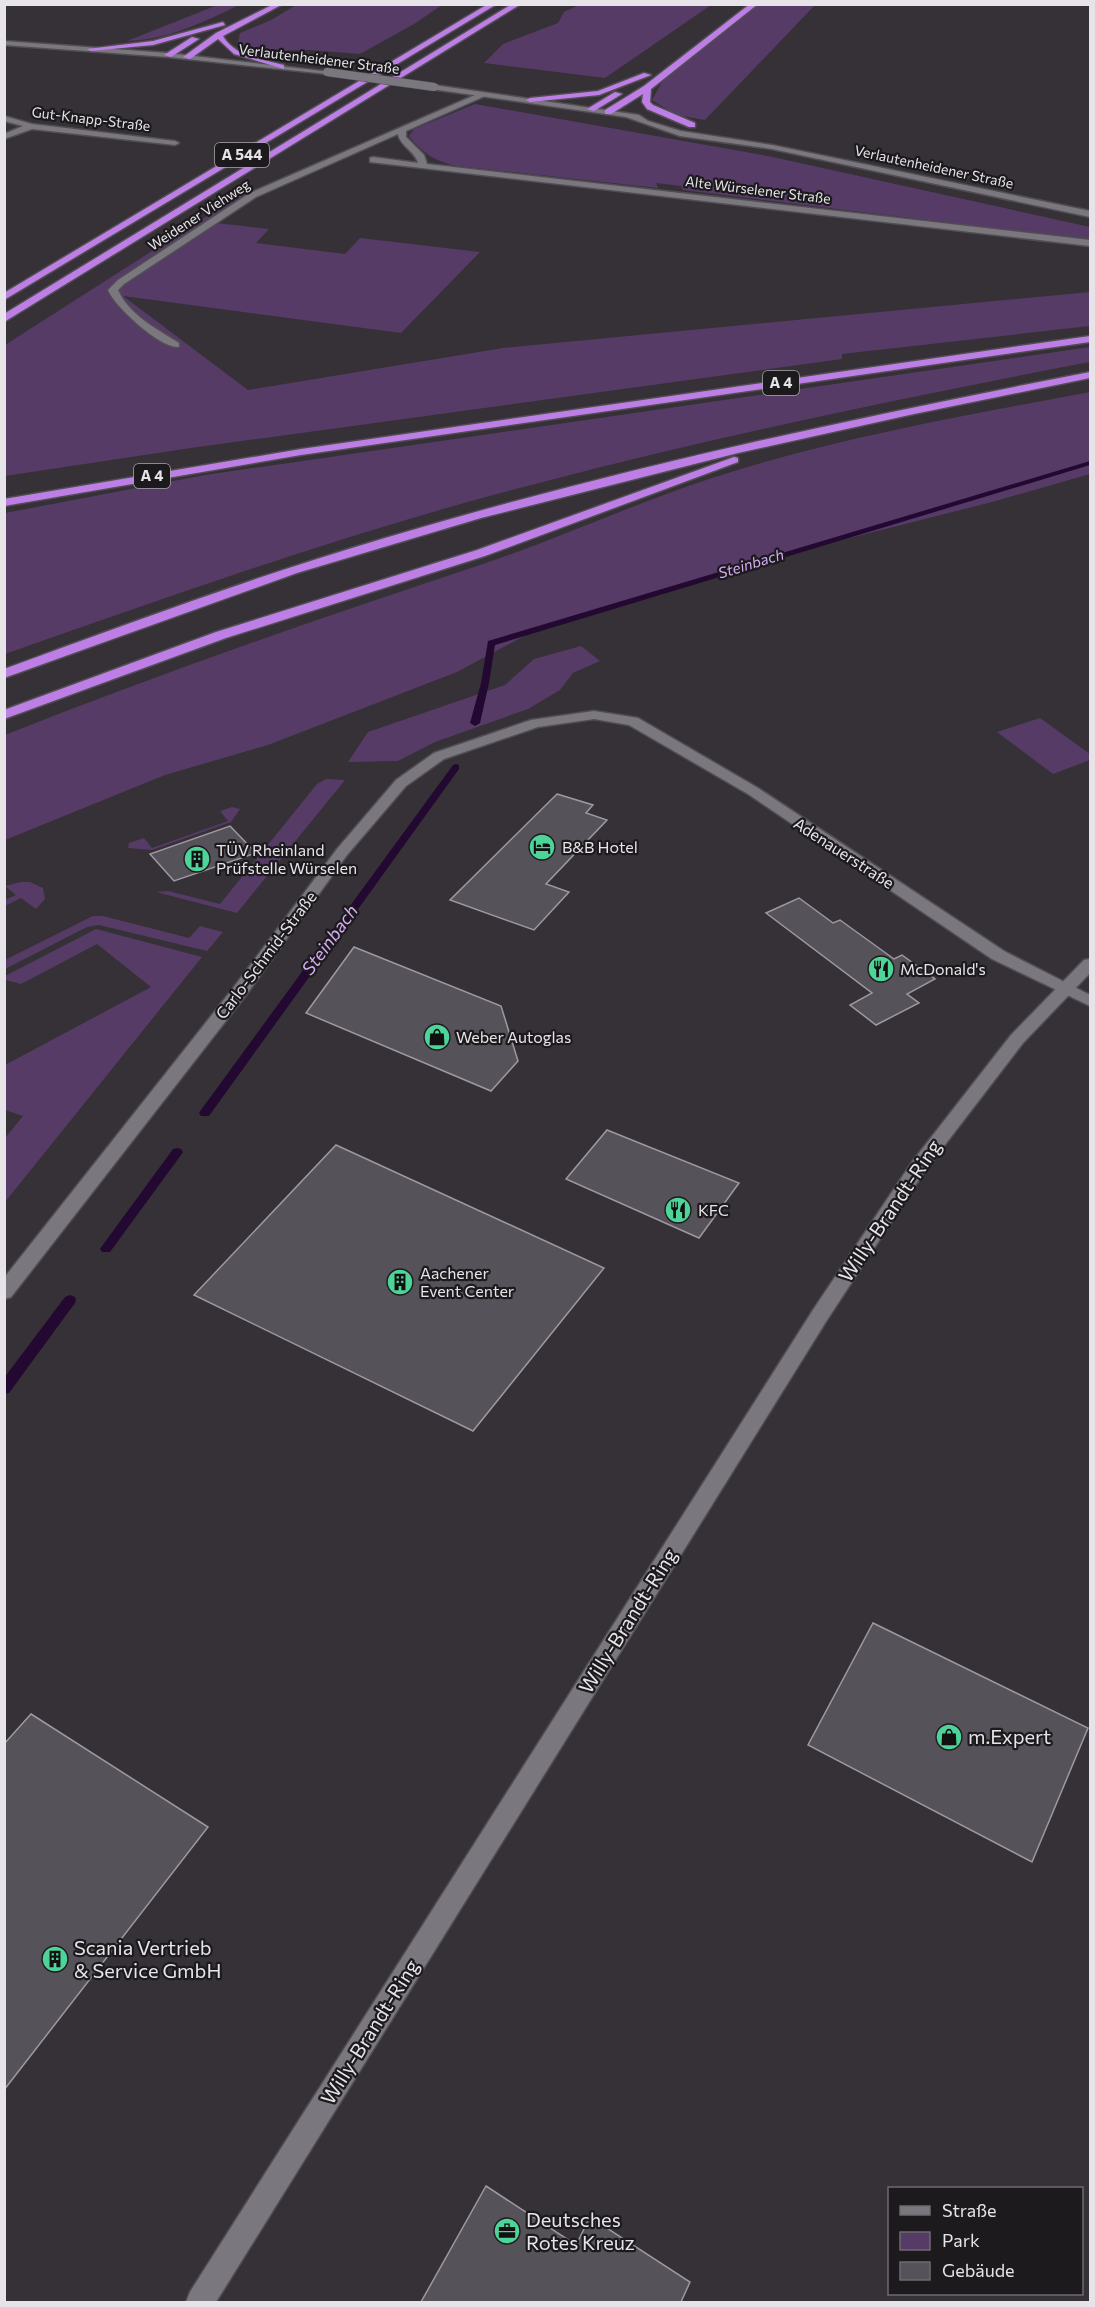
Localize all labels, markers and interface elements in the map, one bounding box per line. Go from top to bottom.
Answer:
street label: Verlautenheidener Straße [238,40,400,77]
street label: Gut-Knapp-Straße [31,103,151,134]
street label: Verlautenheidener Straße [853,141,1015,192]
road number: A 544 [215,143,269,167]
street label: Alte Würselener Straße [684,172,832,207]
street label: Weidener Viehweg [145,175,253,254]
road number: A 4 [763,371,799,395]
road number: A 4 [134,464,170,488]
water label: Steinbach [716,545,786,582]
street label: Adenauerstraße [790,813,898,892]
hotel icon: B&B Hotel [527,832,557,862]
place label: B&B Hotel [562,837,638,856]
place label: TÜV Rheinland Prüfstelle Würselen [216,840,357,877]
building icon: TÜV Rheinland Prüfstelle Würselen [182,844,212,874]
street label: Carlo-Schmid-Straße [211,887,320,1022]
water label: Steinbach [296,900,362,979]
restaurant icon: McDonald's [866,954,896,984]
place label: McDonald's [900,959,986,978]
shop icon: Weber Autoglas [422,1022,452,1052]
place label: Weber Autoglas [456,1027,571,1046]
street label: Willy-Brandt-Ring [833,1135,946,1286]
restaurant icon: KFC [663,1195,693,1225]
place label: KFC [698,1200,729,1219]
place label: Aachener Event Center [420,1263,515,1300]
building icon: Aachener Event Center [385,1267,415,1297]
street label: Willy-Brandt-Ring [573,1544,681,1697]
shop icon: m.Expert [934,1722,964,1752]
place label: m.Expert [968,1724,1051,1748]
place label: Scania Vertrieb & Service GmbH [74,1935,221,1982]
building icon: Scania Vertrieb & Service GmbH [40,1944,70,1974]
street label: Willy-Brandt-Ring [315,1955,423,2108]
legend [888,2187,1083,2295]
text: Straße [942,2199,997,2221]
place label: Deutsches Rotes Kreuz [526,2207,635,2254]
office icon: Deutsches Rotes Kreuz [492,2216,522,2246]
text: Park [942,2229,980,2251]
text: Gebäude [942,2259,1015,2281]

